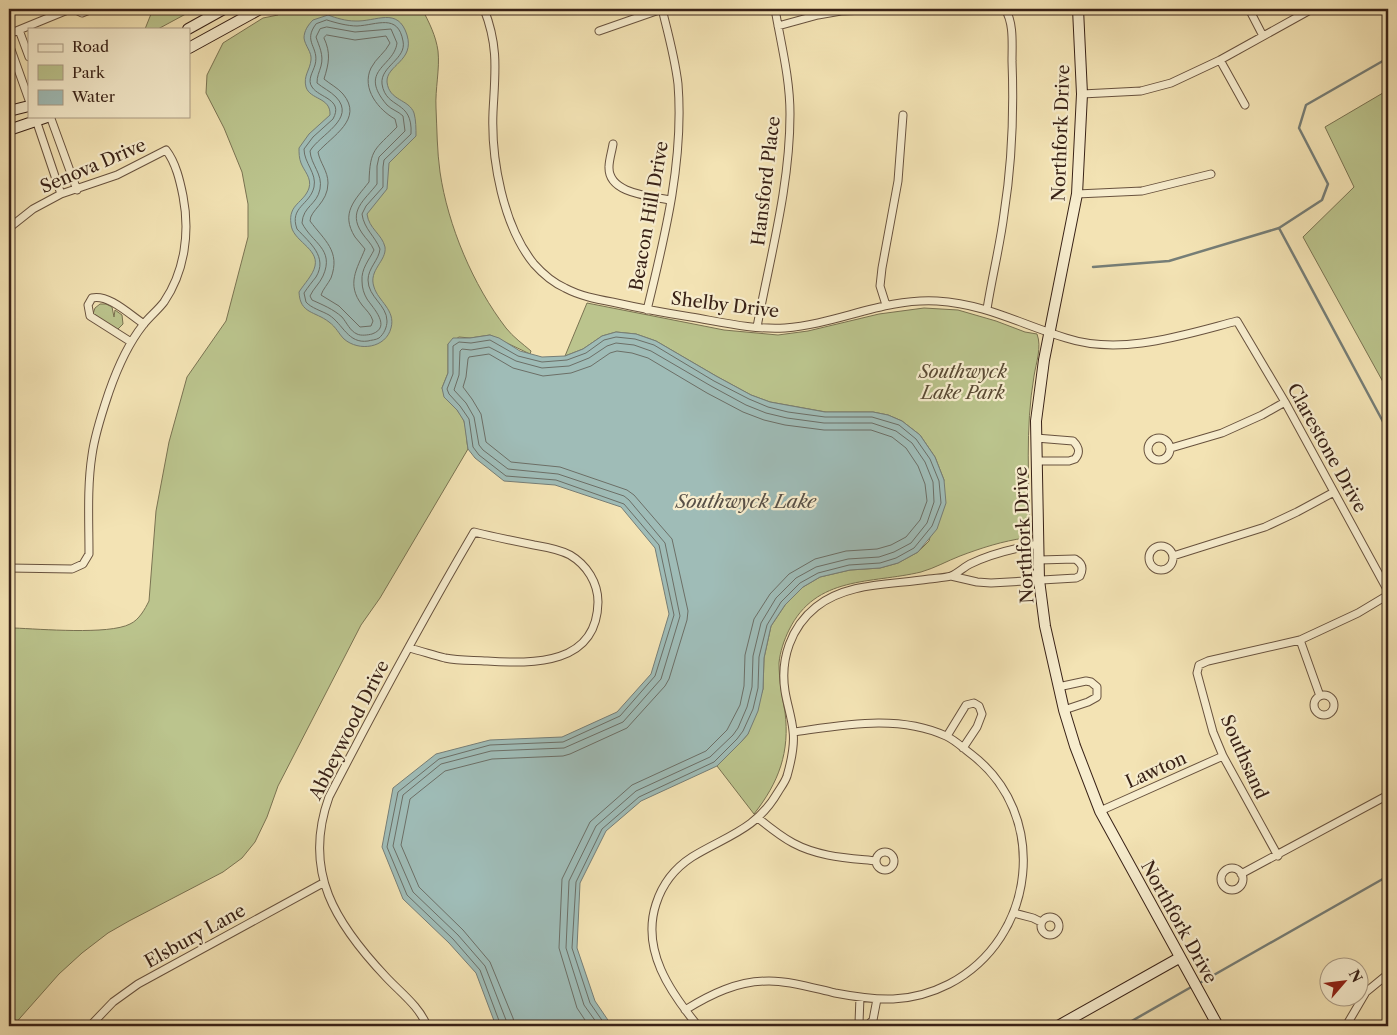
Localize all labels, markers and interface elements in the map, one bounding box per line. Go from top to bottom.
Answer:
legend [28,28,190,118]
text: Road [72,37,109,56]
text: Park [72,63,106,82]
street label: Northfork Drive [1048,64,1074,202]
text: Water [71,87,116,106]
street label: Hansford Place [747,115,785,247]
street label: Senova Drive [37,134,149,198]
street label: Beacon Hill Drive [625,139,673,293]
street label: Shelby Drive [670,287,780,323]
park label: Southwyck Lake Park [918,361,1008,404]
street label: Clarestone Drive [1282,380,1372,516]
street label: Northfork Drive [1009,466,1039,604]
water label: Southwyck Lake [675,490,817,513]
street label: Abbeywood Drive [304,656,394,804]
street label: Southsand [1216,711,1272,803]
street label: Lawton [1122,747,1190,793]
street label: Northfork Drive [1136,857,1222,987]
street label: Elsbury Lane [141,899,249,973]
north arrow [1320,958,1370,1008]
text: N [1345,966,1366,985]

